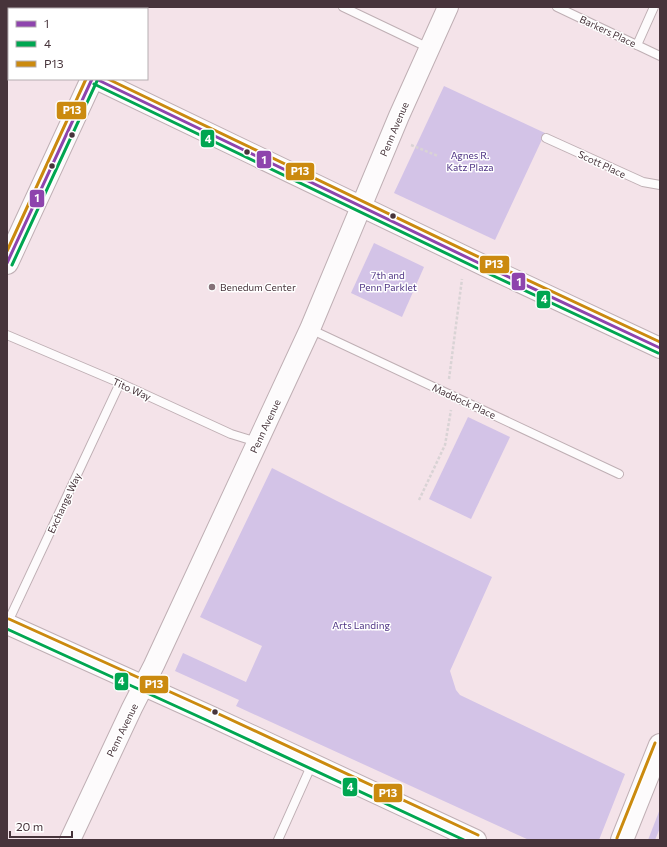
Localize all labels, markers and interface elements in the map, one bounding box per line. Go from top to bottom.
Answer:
legend [8,8,148,80]
street label: Barkers Place [578,13,638,49]
text: 1 [44,16,49,30]
text: 4 [44,36,51,50]
text: P13 [44,56,64,70]
street label: Penn Avenue [377,100,411,158]
line badge: P13 [56,101,87,120]
text: P13 [63,103,81,116]
line badge: 4 [200,129,215,148]
unlabelled marker [67,130,77,140]
text: 4 [205,132,212,145]
unlabelled marker [242,147,252,157]
street label: Scott Place [576,148,628,180]
park label: Agnes R. Katz Plaza [446,149,494,173]
line badge: 1 [256,150,272,169]
text: 1 [262,153,267,166]
unlabelled marker [47,161,57,171]
line badge: P13 [285,162,315,181]
text: P13 [291,164,309,177]
line badge: 1 [29,189,45,208]
text: 1 [35,191,40,204]
unlabelled marker [388,211,398,221]
line badge: P13 [479,255,510,274]
text: P13 [485,257,503,270]
park label: 7th and Penn Parklet [359,269,417,293]
line badge: 1 [511,272,526,291]
text: 1 [517,275,522,288]
place label: Benedum Center [220,281,296,293]
marker: Benedum Center [207,282,217,292]
line badge: 4 [536,290,551,309]
text: 4 [541,292,548,305]
street label: Tito Way [111,375,153,403]
street label: Maddock Place [430,381,498,421]
street label: Penn Avenue [247,397,283,455]
street label: Exchange Way [45,471,83,535]
park label: Arts Landing [332,619,390,631]
line badge: 4 [114,672,129,691]
text: 4 [118,674,125,687]
line badge: P13 [139,675,169,694]
text: P13 [145,677,163,690]
street label: Penn Avenue [104,701,140,759]
unlabelled marker [210,707,220,717]
line badge: 4 [342,777,358,797]
text: 4 [347,780,354,793]
line badge: P13 [373,783,403,803]
text: P13 [379,786,397,799]
scale bar [10,813,72,839]
text: 20 m [16,819,43,833]

